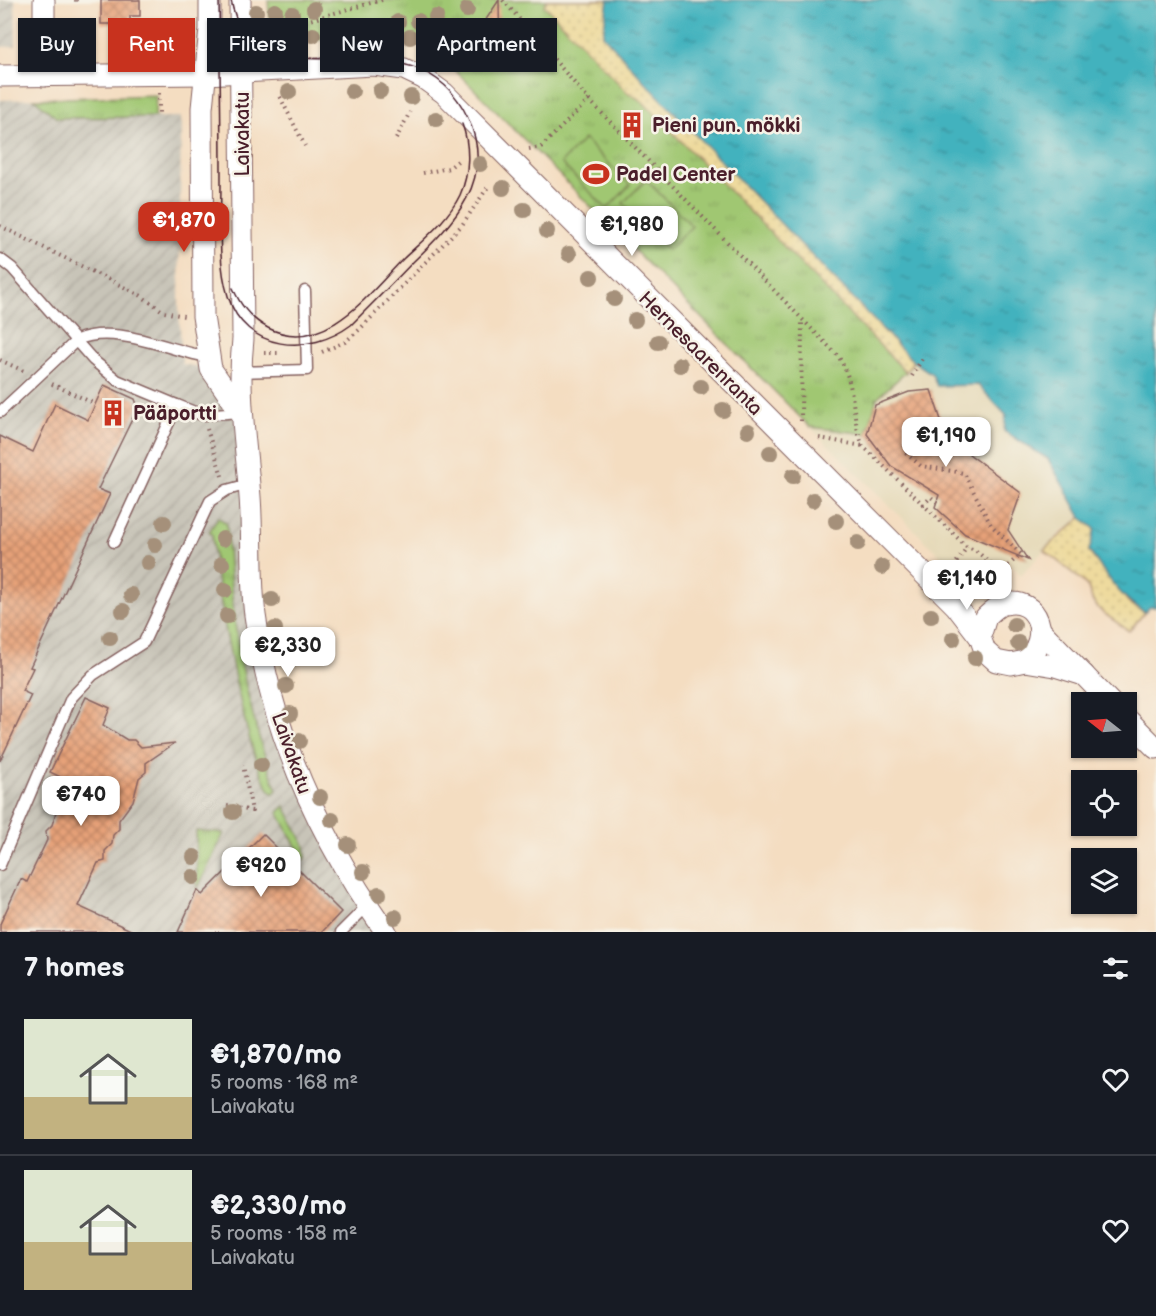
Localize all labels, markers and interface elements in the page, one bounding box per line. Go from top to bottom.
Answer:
chip: Buy [18,18,96,72]
chip: Rent [108,18,195,72]
chip: Filters [207,18,308,72]
chip: New [320,18,404,72]
chip: Apartment [416,18,557,72]
street label: Laivakatu [231,92,255,176]
building icon: Pieni pun. mökki [617,110,647,140]
place label: Pieni pun. mökki [652,114,800,138]
sports icon: Padel Center [581,159,611,189]
place label: Padel Center [616,163,736,187]
pin: €1,870 [135,202,233,253]
pin: €1,980 [583,206,681,257]
text: €1,870 [152,209,216,233]
text: €1,980 [600,213,664,237]
street label: Hernesaarenranta [633,287,767,421]
building icon: Pääportti [98,398,128,428]
place label: Pääportti [133,402,217,426]
pin: €1,190 [897,417,995,468]
text: €1,190 [916,424,976,448]
pin: €1,140 [918,560,1016,611]
text: €1,140 [937,567,997,591]
pin: €2,330 [239,627,337,678]
text: €2,330 [254,634,322,658]
north arrow [1071,692,1137,758]
map controls [1071,692,1137,914]
street label: Laivakatu [266,709,316,797]
button: locate [1071,770,1137,836]
pin: €740 [45,776,117,827]
text: €740 [56,783,106,807]
pin: €920 [225,847,297,898]
button: layers [1071,848,1137,914]
text: €920 [236,854,286,878]
icon: filters [1099,952,1132,985]
text: 7 homes [24,953,124,984]
text: €1,870/mo [210,1040,342,1071]
icon: home [72,1043,144,1115]
icon: heart [1099,1063,1132,1096]
text: 5 rooms · 168 m² [210,1071,358,1095]
text: Laivakatu [210,1095,295,1119]
text: €2,330/mo [210,1191,347,1222]
icon: home [72,1194,144,1266]
icon: heart [1099,1214,1132,1247]
text: 5 rooms · 158 m² [210,1222,357,1246]
text: Laivakatu [210,1246,295,1270]

